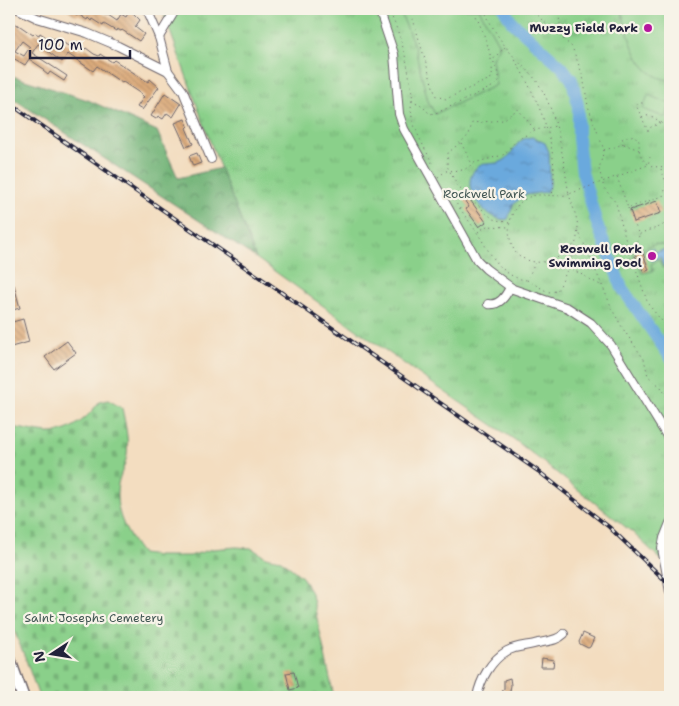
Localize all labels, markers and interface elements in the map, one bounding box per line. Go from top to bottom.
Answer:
place label: Muzzy Field Park [529,20,638,36]
marker: Muzzy Field Park [642,22,654,34]
scale bar [30,28,130,60]
text: 100 m [38,35,83,55]
park label: Rockwell Park [443,186,525,202]
place label: Roswell Park Swimming Pool [549,241,642,271]
marker: Roswell Park Swimming Pool [646,250,658,262]
park label: Saint Josephs Cemetery [25,610,164,626]
north arrow [28,628,78,678]
text: N [29,649,49,664]

